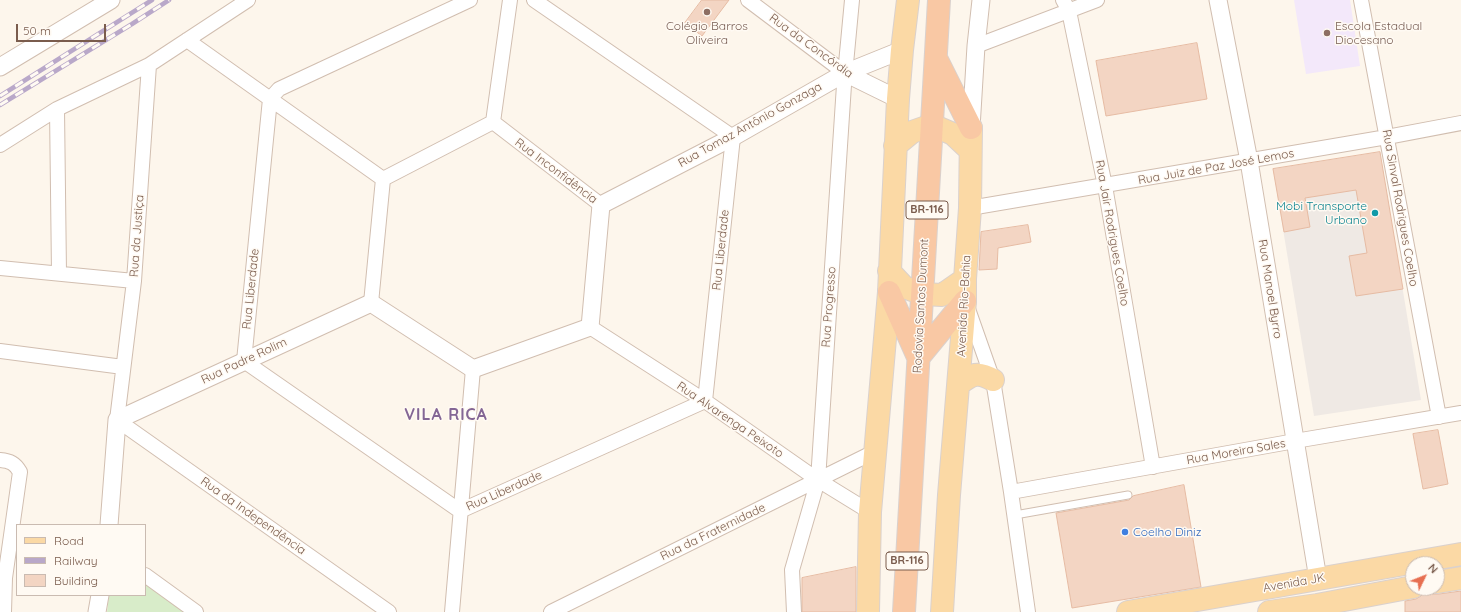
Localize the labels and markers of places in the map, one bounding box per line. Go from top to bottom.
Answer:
marker: Colégio Barros Oliveira [702,7,712,17]
place label: Colégio Barros Oliveira [666,19,748,47]
place label: Escola Estadual Diocesano [1335,19,1422,47]
marker: Escola Estadual Diocesano [1322,28,1332,38]
place label: Mobi Transporte Urbano [1276,199,1367,227]
marker: Mobi Transporte Urbano [1370,208,1380,218]
place label: Coelho Diniz [1133,525,1201,539]
marker: Coelho Diniz [1120,527,1130,537]

